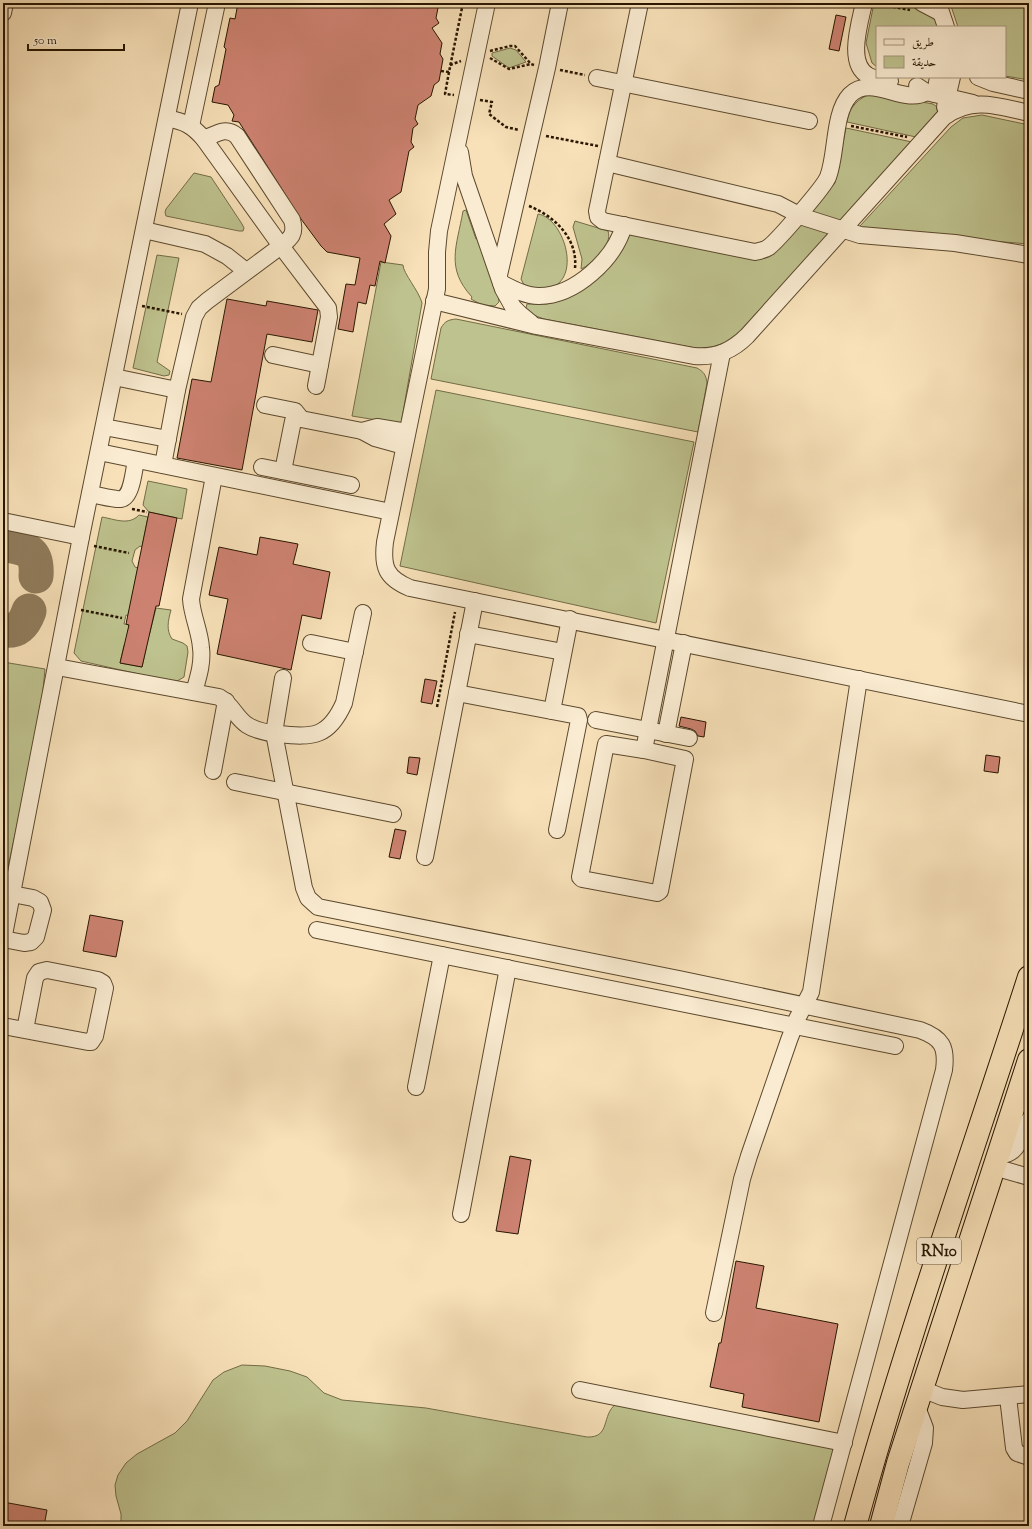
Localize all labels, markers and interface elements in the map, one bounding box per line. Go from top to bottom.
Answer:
scale bar [28,26,124,52]
legend [876,26,1006,78]
text: 50 m [33,32,57,50]
text: طريق [912,34,934,52]
text: حديقة [912,54,936,72]
road number: RN10 [917,1238,961,1264]

